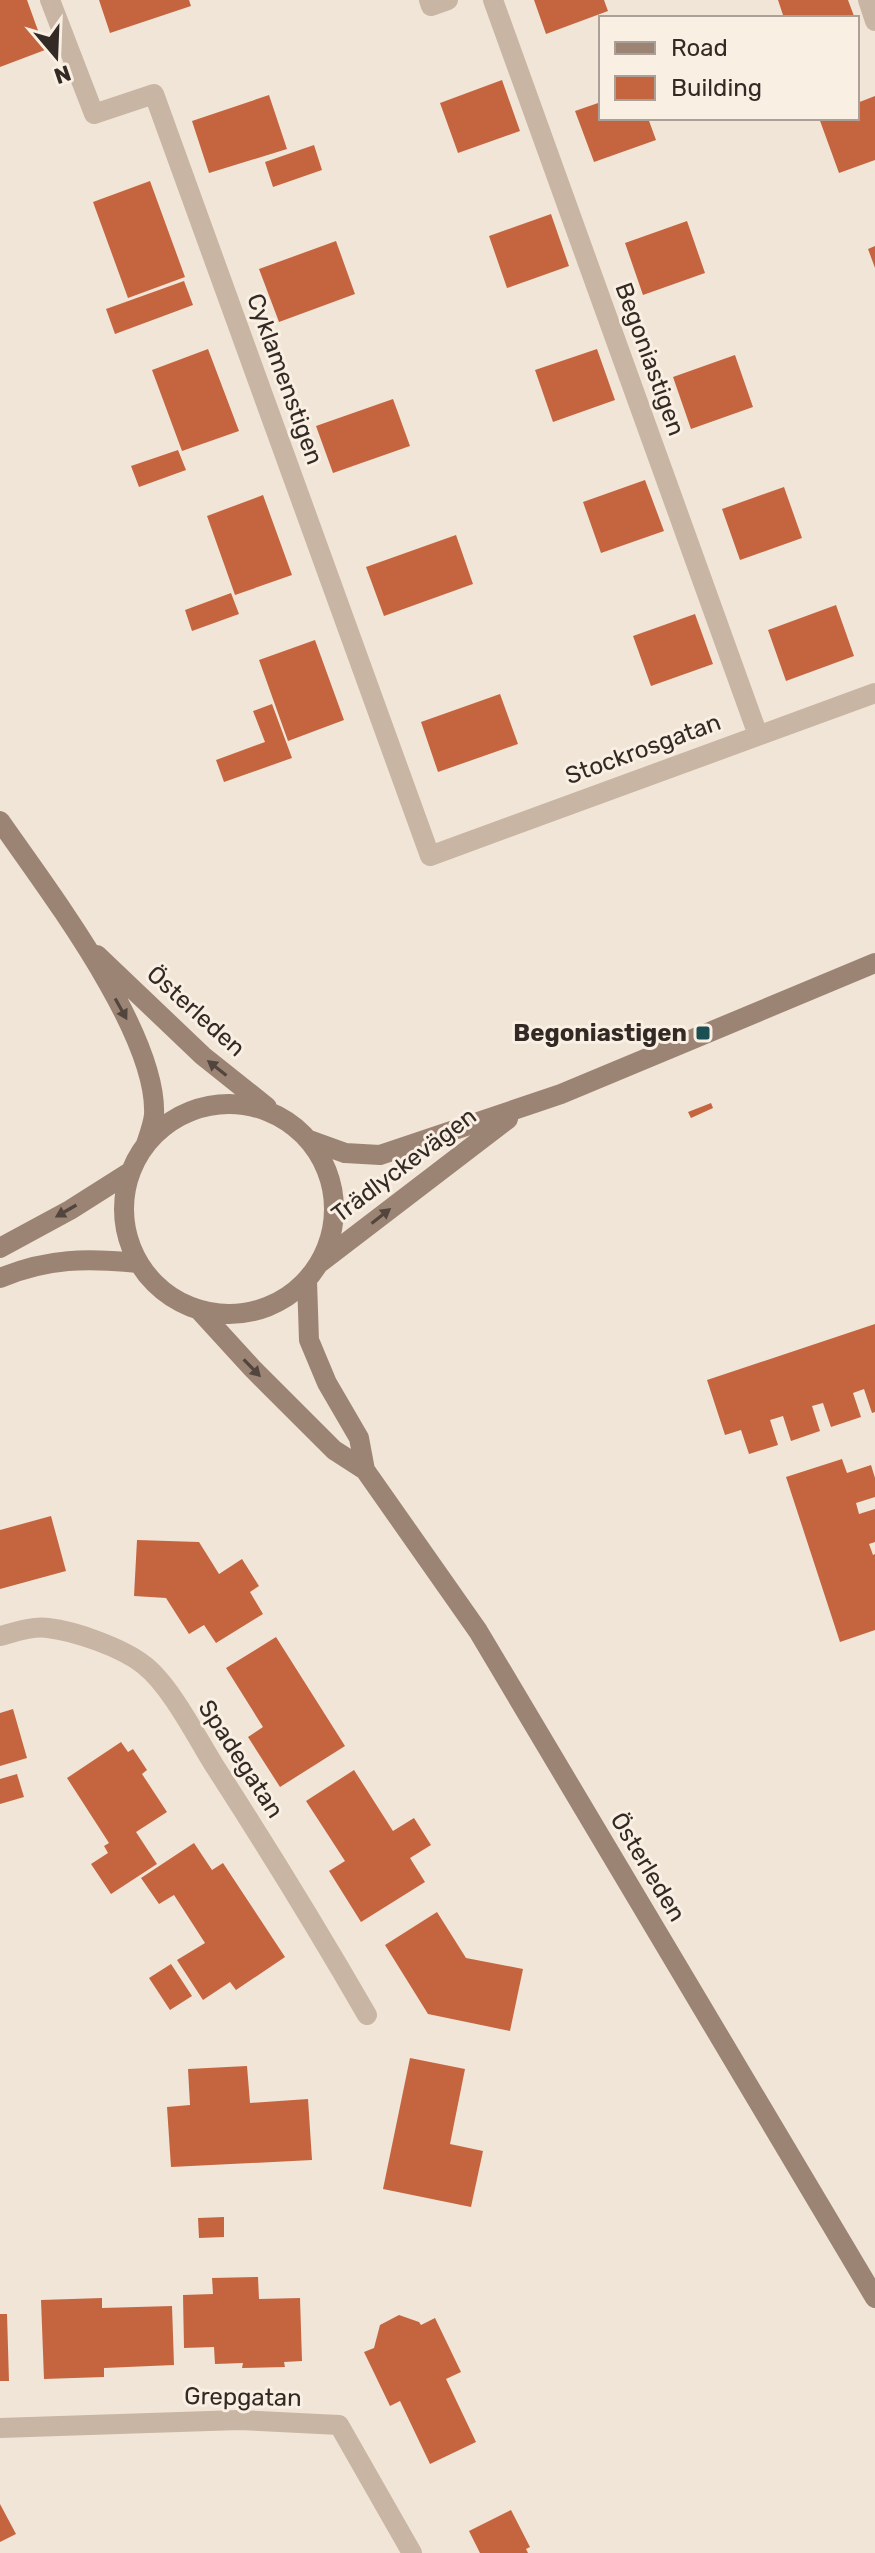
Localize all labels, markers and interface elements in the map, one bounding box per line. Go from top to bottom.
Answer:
north arrow [16,16,96,96]
legend [599,16,859,120]
text: Road [671,34,728,62]
text: N [50,59,74,90]
text: Building [671,74,762,102]
street label: Begoniastigen [609,279,691,439]
street label: Cyklamenstigen [241,290,329,468]
street label: Stockrosgatan [562,708,724,790]
street label: Österleden [141,960,251,1062]
one-way arrow [114,998,127,1021]
place label: Begoniastigen [513,1019,687,1047]
marker: Begoniastigen [694,1024,712,1042]
one-way arrow [207,1060,227,1076]
street label: Trädlyckevägen [326,1102,482,1228]
one-way arrow [55,1204,77,1218]
one-way arrow [371,1208,391,1224]
one-way arrow [243,1358,261,1377]
street label: Spadegatan [193,1695,289,1823]
street label: Österleden [605,1808,691,1926]
street label: Grepgatan [184,2382,302,2412]

